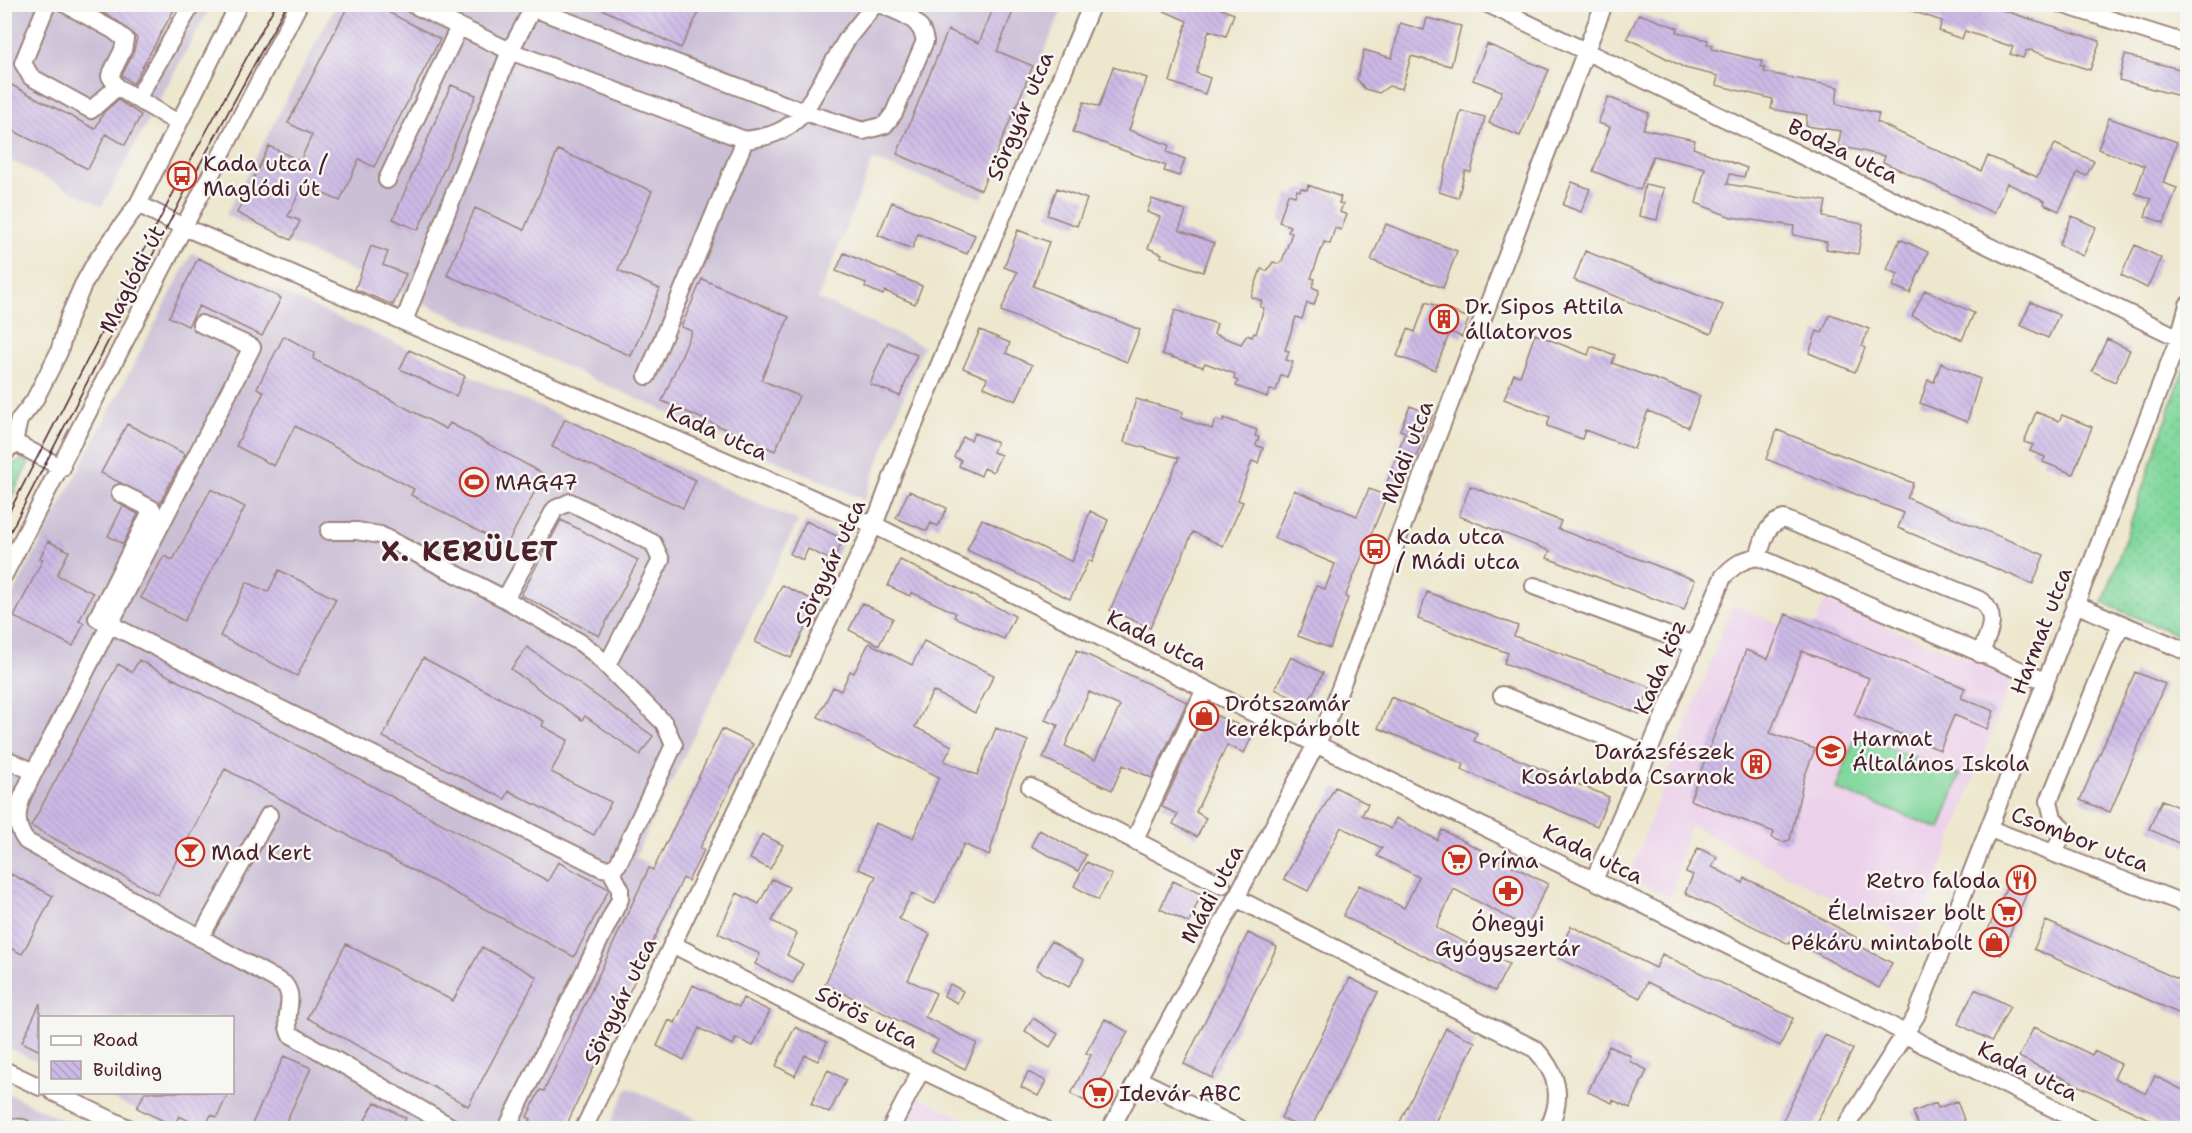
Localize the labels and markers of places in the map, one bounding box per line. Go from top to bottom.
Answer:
place label: Kada utca / Maglódi út [203,149,329,203]
bus stop icon: Kada utca / Maglódi út [166,160,198,192]
place label: Dr. Sipos Attila állatorvos [1465,292,1623,346]
building icon: Dr. Sipos Attila állatorvos [1428,303,1460,335]
sports icon: MAG47 [458,466,490,498]
place label: MAG47 [495,468,578,497]
place label: Kada utca / Mádi utca [1396,522,1520,576]
bus stop icon: Kada utca / Mádi utca [1359,533,1391,565]
place label: Drótszamár kerékpárbolt [1225,689,1360,743]
shop icon: Drótszamár kerékpárbolt [1188,700,1220,732]
place label: Harmat Általános Iskola [1852,724,2030,778]
school or university icon: Harmat Általános Iskola [1815,735,1847,767]
place label: Darázsfészek Kosárlabda Csarnok [1521,737,1735,791]
building icon: Darázsfészek Kosárlabda Csarnok [1740,748,1772,780]
bar icon: Mad Kert [174,836,206,868]
place label: Mad Kert [211,838,312,867]
supermarket icon: Príma [1441,844,1473,876]
place label: Príma [1478,846,1539,875]
restaurant icon: Retro faloda [2005,864,2037,896]
place label: Retro faloda [1866,866,2000,895]
pharmacy icon: Óhegyi Gyógyszertár [1492,875,1524,907]
supermarket icon: Élelmiszer bolt [1991,896,2023,928]
place label: Élelmiszer bolt [1827,898,1986,927]
place label: Óhegyi Gyógyszertár [1435,909,1581,963]
shop icon: Pékáru mintabolt [1978,926,2010,958]
place label: Pékáru mintabolt [1791,928,1973,957]
supermarket icon: Idevár ABC [1082,1077,1114,1109]
place label: Idevár ABC [1119,1079,1241,1108]

